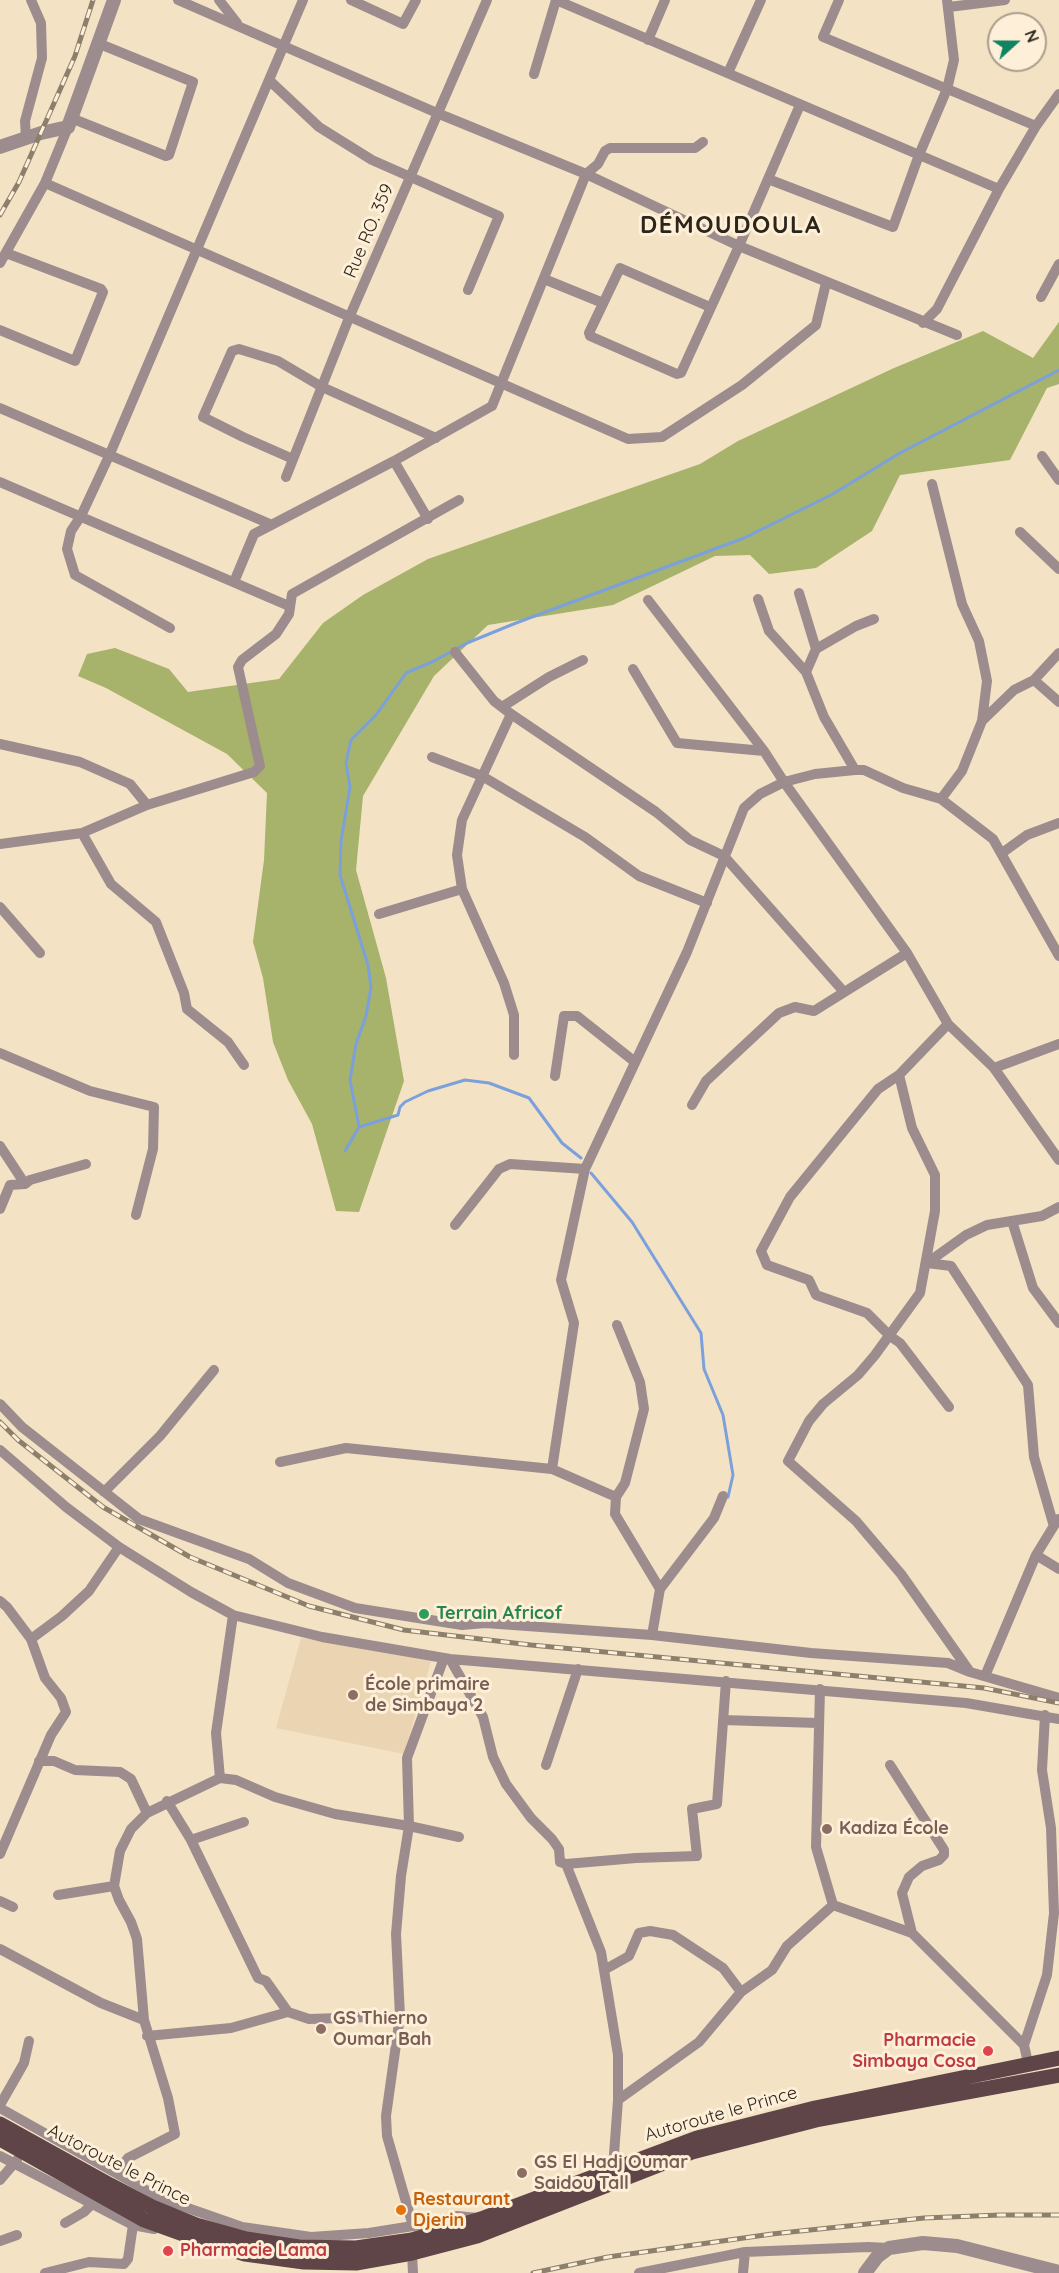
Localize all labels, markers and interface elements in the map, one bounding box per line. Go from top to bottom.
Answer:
north arrow [987,12,1047,72]
text: N [1020,27,1043,45]
street label: Rue RO. 359 [339,181,399,281]
district label: DÉMOUDOULA [640,212,822,240]
place label: Terrain Africof [436,1603,562,1625]
marker: Terrain Africof [417,1607,431,1621]
place label: École primaire de Simbaya 2 [365,1674,490,1716]
marker: École primaire de Simbaya 2 [346,1688,360,1702]
place label: Kadiza École [839,1818,949,1840]
marker: Kadiza École [820,1822,834,1836]
place label: GS Thierno Oumar Bah [333,2008,432,2050]
marker: GS Thierno Oumar Bah [314,2022,328,2036]
place label: Pharmacie Simbaya Cosa [852,2030,976,2072]
marker: Pharmacie Simbaya Cosa [981,2044,995,2058]
street label: Autoroute le Prince [642,2082,800,2146]
street label: Autoroute le Prince [44,2120,194,2210]
place label: GS El Hadj Oumar Saidou Tall [534,2152,688,2194]
marker: GS El Hadj Oumar Saidou Tall [515,2166,529,2180]
place label: Restaurant Djerin [413,2189,511,2232]
marker: Restaurant Djerin [394,2203,408,2217]
place label: Pharmacie Lama [180,2240,327,2262]
marker: Pharmacie Lama [161,2244,175,2258]

